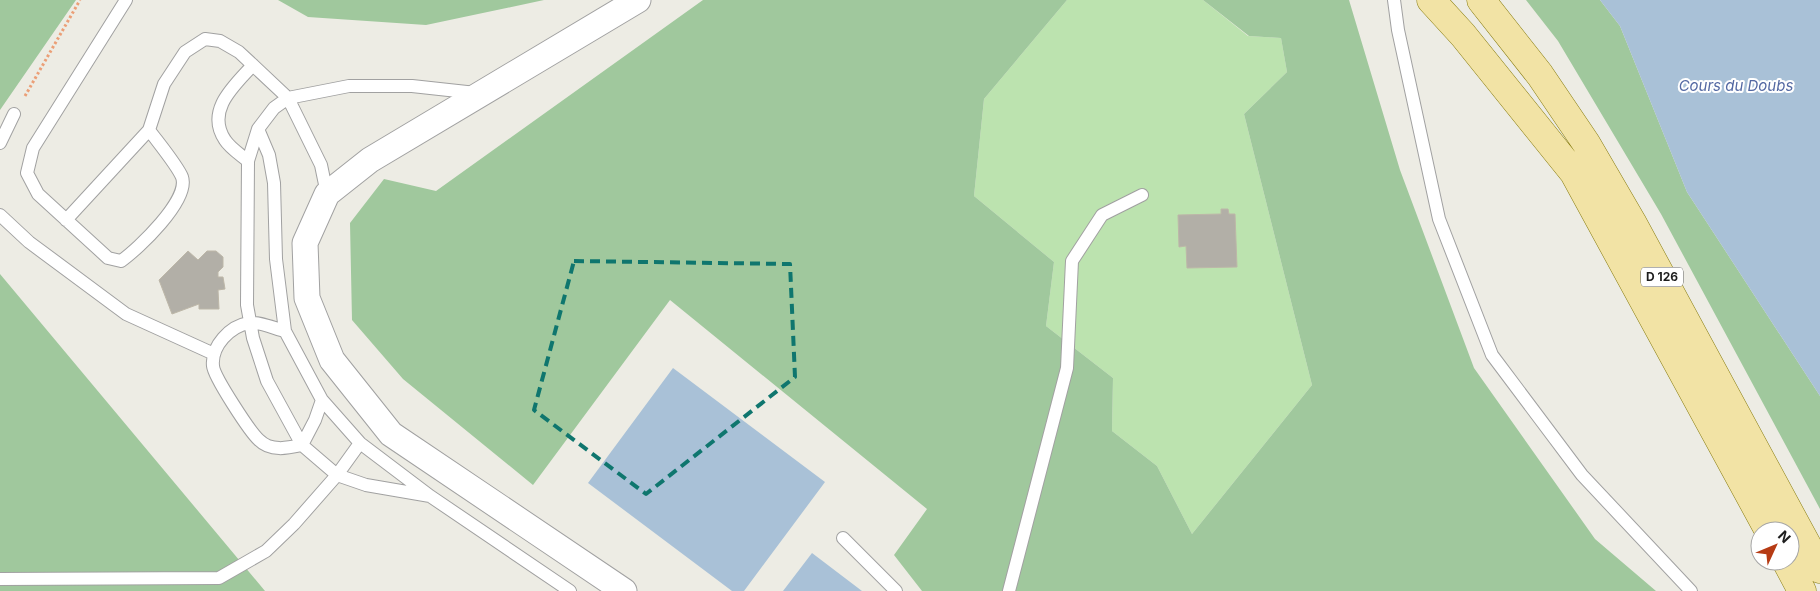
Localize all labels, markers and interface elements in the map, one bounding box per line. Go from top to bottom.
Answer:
water label: Cours du Doubs [1679,76,1793,95]
road number: D 126 [1641,268,1683,286]
north arrow [1750,521,1800,571]
text: N [1775,527,1795,546]

